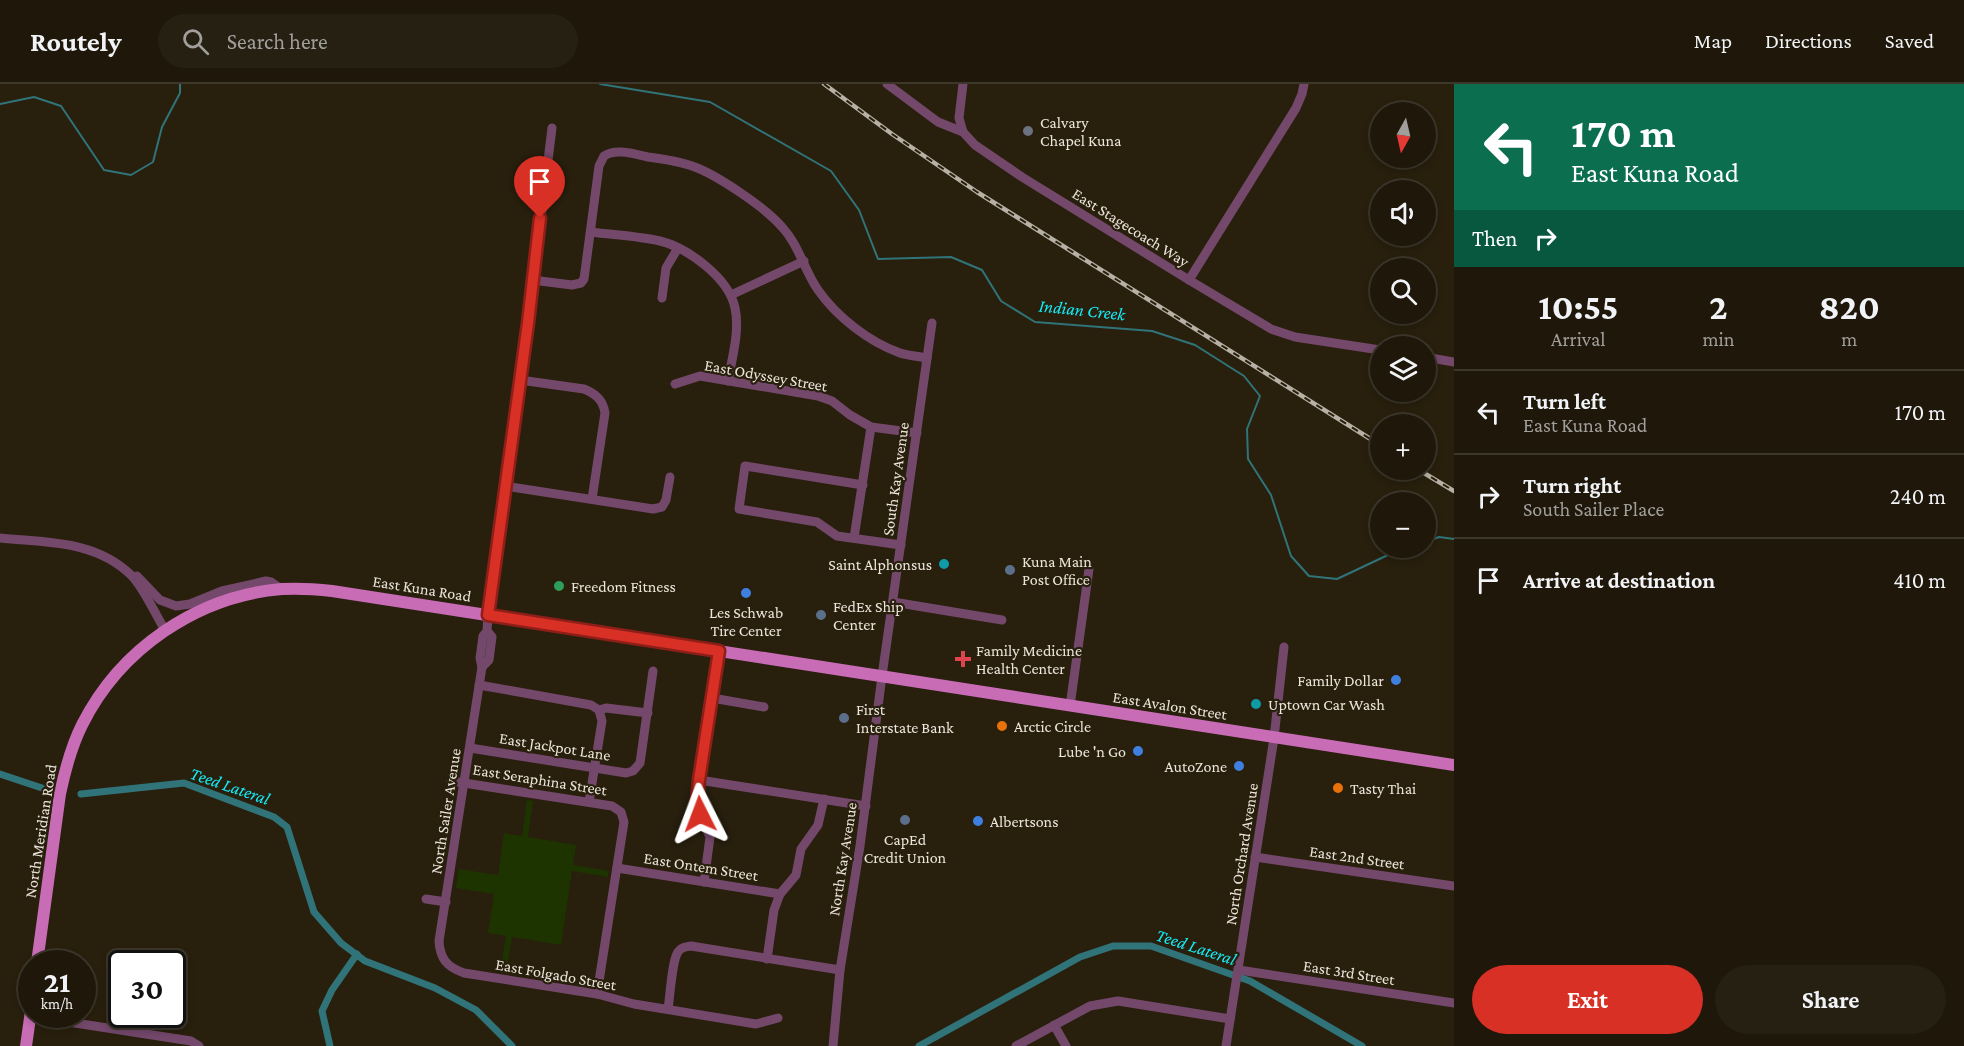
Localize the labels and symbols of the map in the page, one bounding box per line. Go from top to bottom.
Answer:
north arrow [1370,102,1436,168]
place label: Calvary Chapel Kuna [1040,114,1122,150]
marker: Calvary Chapel Kuna [1021,124,1035,138]
pin [514,156,565,218]
street label: East Stagecoach Way [1069,185,1193,271]
water label: Indian Creek [1038,296,1127,325]
street label: East Odyssey Street [703,356,829,396]
street label: South Kay Avenue [879,421,913,537]
place label: Kuna Main Post Office [1022,553,1092,588]
place label: Saint Alphonsus [828,556,932,574]
marker: Saint Alphonsus [937,557,951,571]
marker: Kuna Main Post Office [1003,563,1017,577]
street label: East Kuna Road [371,572,473,605]
place label: Freedom Fitness [571,578,676,595]
marker: Freedom Fitness [552,579,566,593]
marker: Les Schwab Tire Center [739,586,753,600]
place label: FedEx Ship Center [833,598,904,633]
place label: Les Schwab Tire Center [709,604,783,639]
marker: FedEx Ship Center [814,608,828,622]
place label: Family Medicine Health Center [976,642,1082,677]
marker: Family Medicine Health Center [954,650,972,668]
place label: Family Dollar [1297,672,1384,690]
marker: Family Dollar [1389,673,1403,687]
street label: East Avalon Street [1112,688,1229,723]
place label: Uptown Car Wash [1268,696,1385,714]
marker: Uptown Car Wash [1249,697,1263,711]
place label: First Interstate Bank [856,701,954,736]
marker: First Interstate Bank [837,711,851,725]
place label: Arctic Circle [1014,718,1091,735]
marker: Arctic Circle [995,719,1009,733]
street label: East Jackpot Lane [498,729,612,765]
place label: Lube 'n Go [1058,743,1126,760]
marker: Lube 'n Go [1131,744,1145,758]
street label: North Sailer Avenue [427,747,464,875]
place label: AutoZone [1165,758,1227,775]
marker: AutoZone [1232,759,1246,773]
street label: East Seraphina Street [471,760,609,800]
street label: North Meridian Road [22,762,60,899]
water label: Teed Lateral [188,763,273,809]
place label: Tasty Thai [1350,780,1416,798]
marker: Tasty Thai [1331,781,1345,795]
position arrow [668,782,732,846]
street label: North Orchard Avenue [1222,782,1261,926]
street label: North Kay Avenue [825,801,861,917]
marker: CapEd Credit Union [898,813,912,827]
place label: Albertsons [990,813,1058,830]
marker: Albertsons [971,814,985,828]
place label: CapEd Credit Union [864,831,947,866]
street label: East 2nd Street [1308,842,1406,873]
street label: East Ontem Street [643,849,760,884]
water label: Teed Lateral [1153,925,1239,970]
speed limit sign: 30 [108,950,186,1028]
street label: East Folgado Street [494,956,618,995]
street label: East 3rd Street [1302,957,1397,988]

